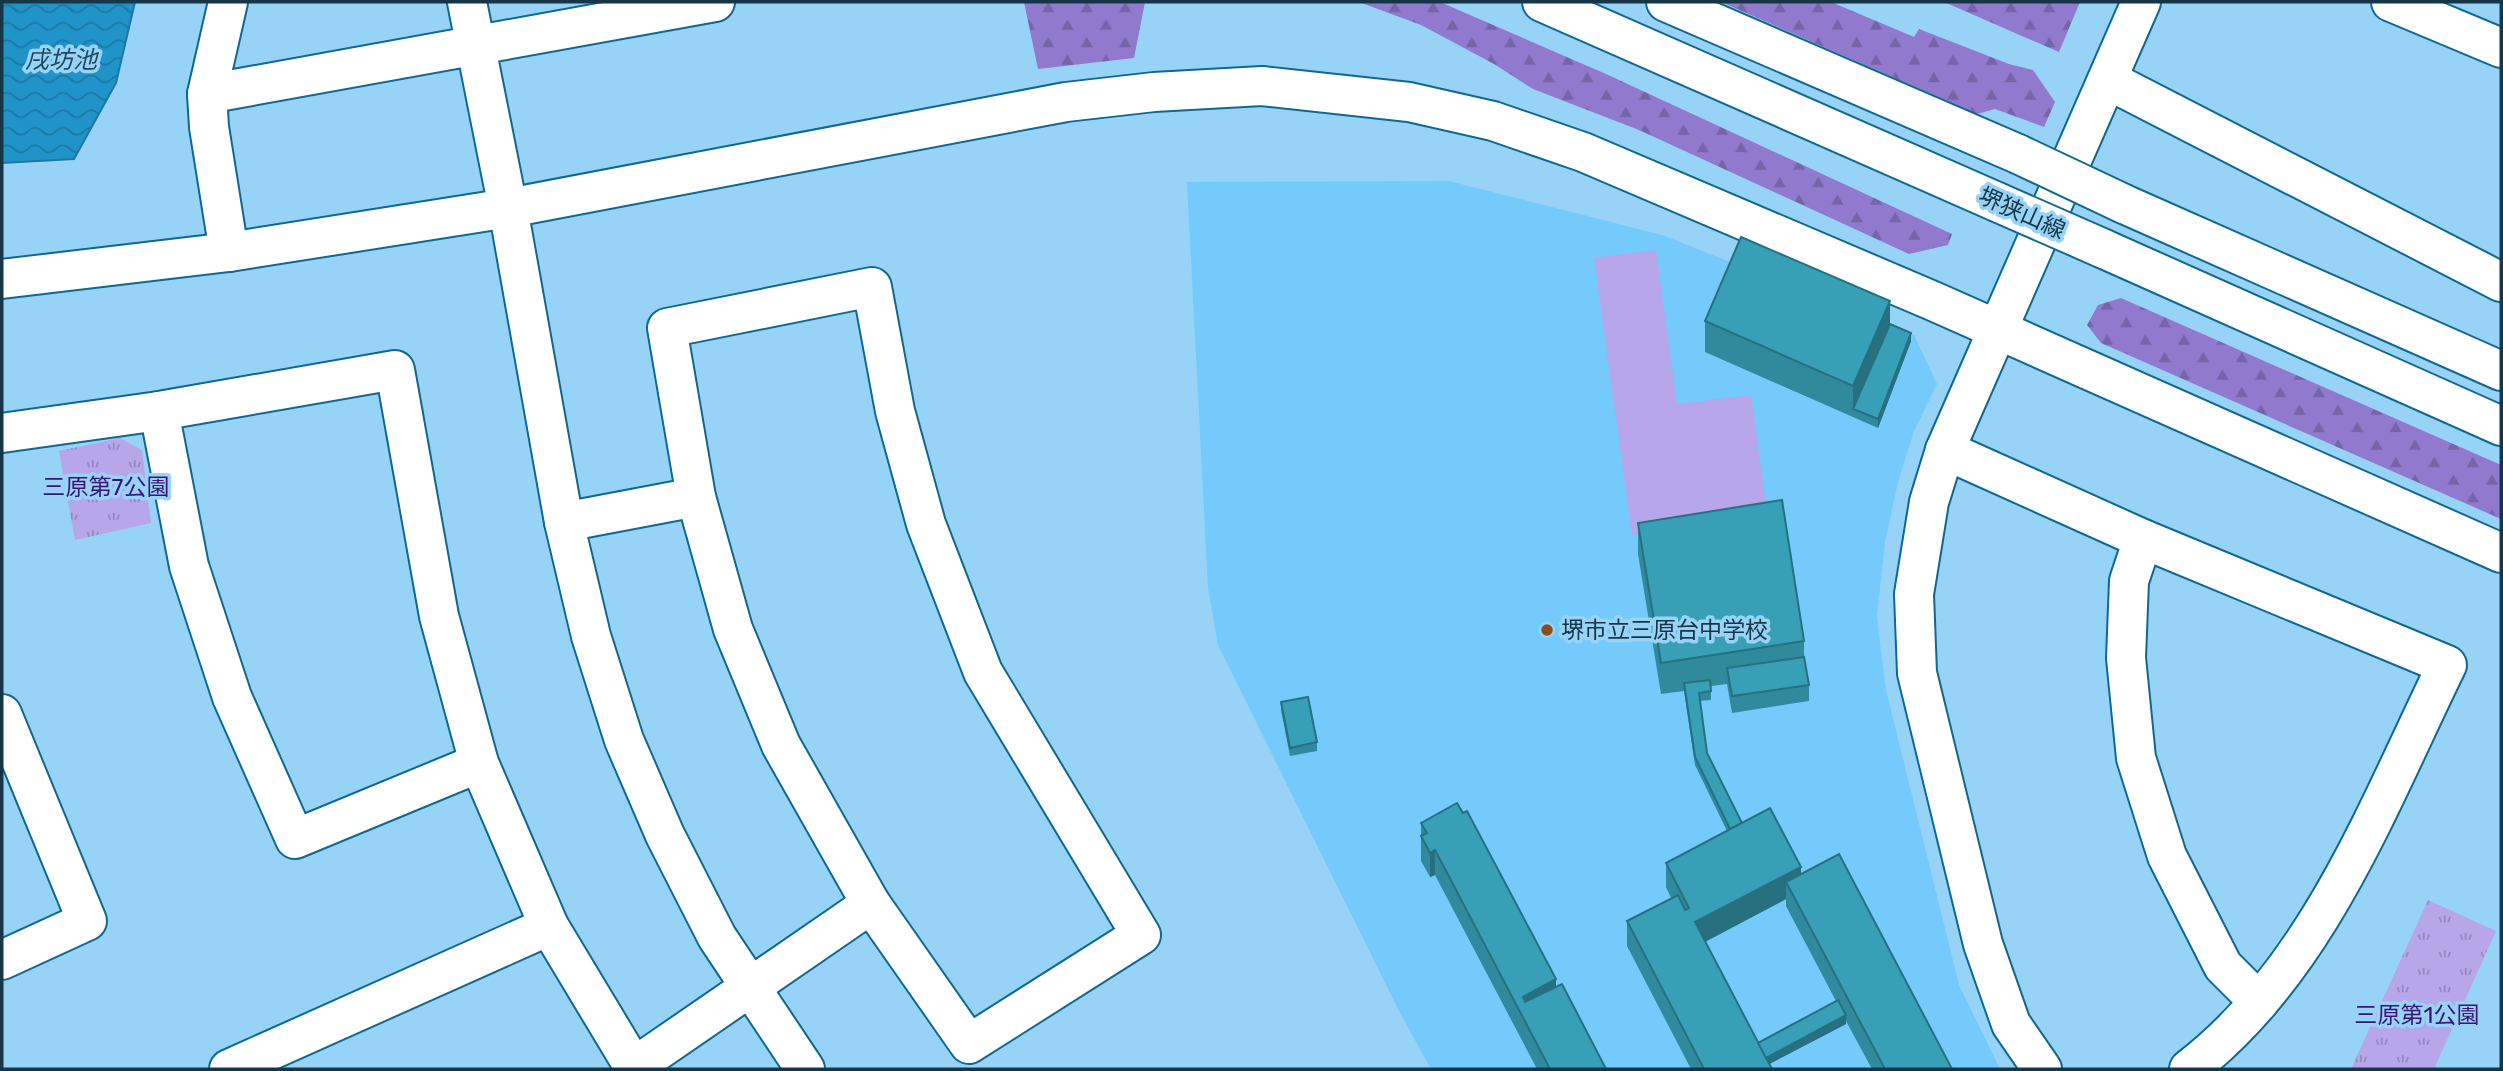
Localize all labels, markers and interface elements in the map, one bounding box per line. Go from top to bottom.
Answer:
water label: 戌坊池 [25,46,99,74]
street label: 堺狭山線 [1974,182,2070,244]
park label: 三原第7公園 [43,473,169,501]
place label: 堺市立三原台中学校 [1561,616,1768,644]
marker: 堺市立三原台中学校 [1539,622,1555,638]
park label: 三原第1公園 [2355,1001,2479,1029]

